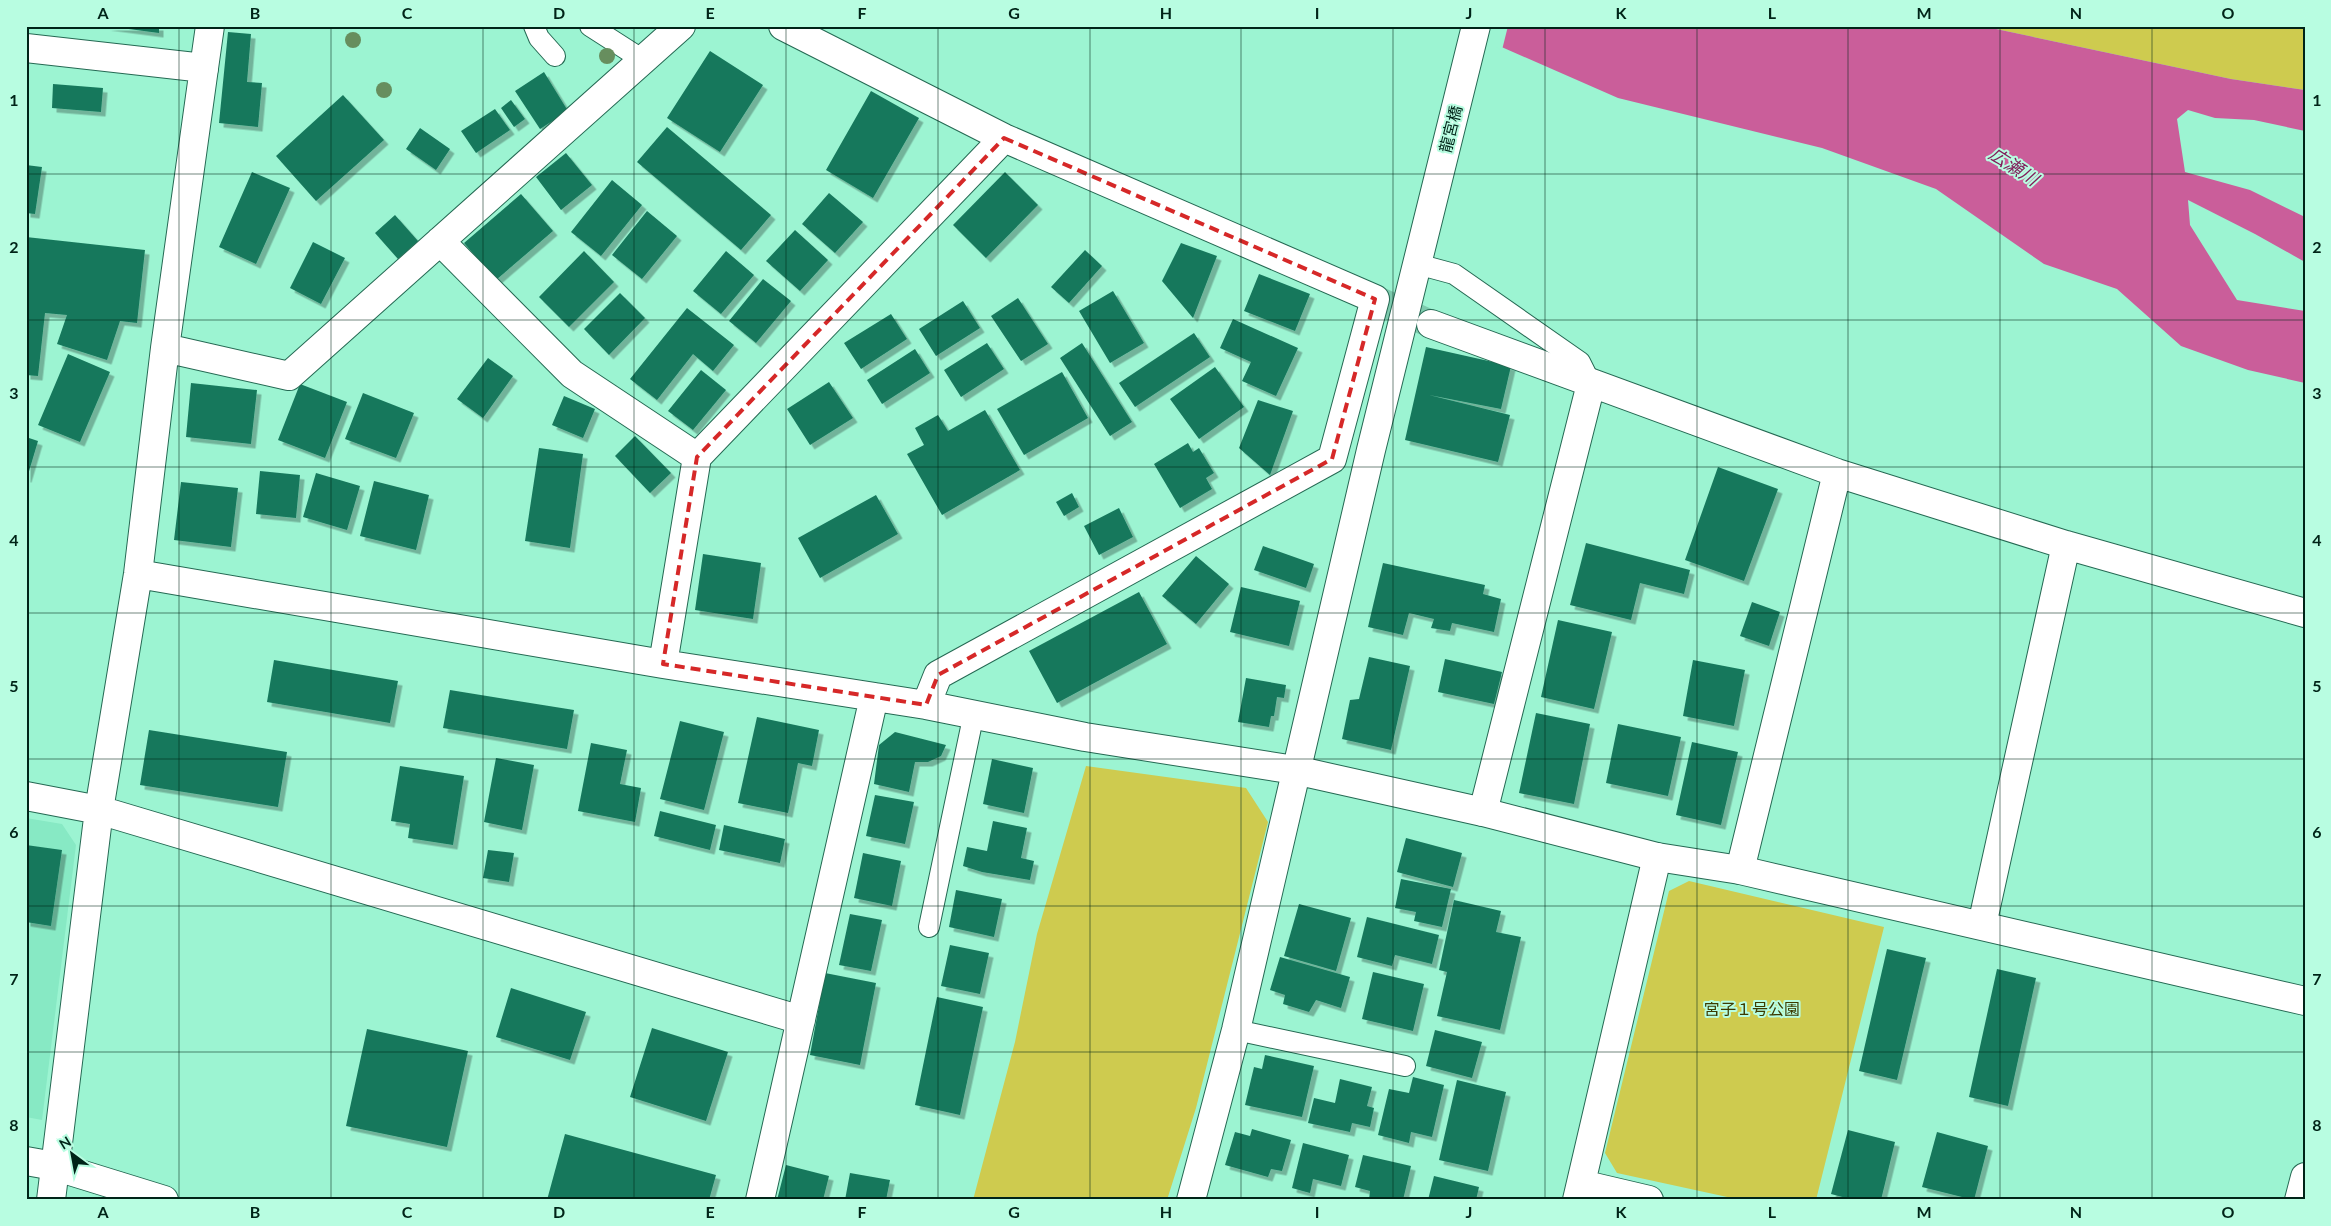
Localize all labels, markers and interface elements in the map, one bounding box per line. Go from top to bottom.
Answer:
text: A [96,3,109,22]
text: B [250,3,260,22]
text: C [402,3,413,22]
text: D [553,3,565,22]
text: E [705,3,715,22]
text: F [857,3,867,22]
text: G [1008,3,1020,22]
text: H [1160,3,1172,22]
text: I [1315,3,1319,22]
text: J [1466,3,1472,22]
text: K [1616,3,1628,22]
text: L [1768,3,1777,22]
text: M [1916,3,1932,22]
text: N [2070,3,2082,22]
text: O [2222,3,2235,22]
text: 1 [9,90,19,109]
text: 1 [2312,90,2322,109]
street label: 龍宮橋 [1435,103,1465,155]
water label: 広瀬川 [1985,142,2044,191]
text: 2 [9,237,19,256]
text: 2 [2312,237,2322,256]
text: 3 [9,383,19,402]
text: 3 [2312,383,2322,402]
text: 4 [9,530,19,549]
text: 4 [2312,530,2322,549]
text: 5 [9,676,19,695]
text: 5 [2312,676,2322,695]
text: 6 [9,822,19,841]
text: 6 [2312,822,2322,841]
text: 7 [9,969,19,988]
text: 7 [2312,969,2322,988]
park label: 宮子１号公園 [1704,999,1800,1018]
text: 8 [9,1115,19,1134]
text: 8 [2312,1115,2322,1134]
north arrow [48,1128,98,1178]
text: N [56,1132,74,1153]
text: A [96,1202,109,1221]
text: B [250,1202,260,1221]
text: C [402,1202,413,1221]
text: D [553,1202,565,1221]
text: E [705,1202,715,1221]
text: F [857,1202,867,1221]
text: G [1008,1202,1020,1221]
text: H [1160,1202,1172,1221]
text: I [1315,1202,1319,1221]
text: J [1466,1202,1472,1221]
text: K [1616,1202,1628,1221]
text: L [1768,1202,1777,1221]
text: M [1916,1202,1932,1221]
text: N [2070,1202,2082,1221]
text: O [2222,1202,2235,1221]

